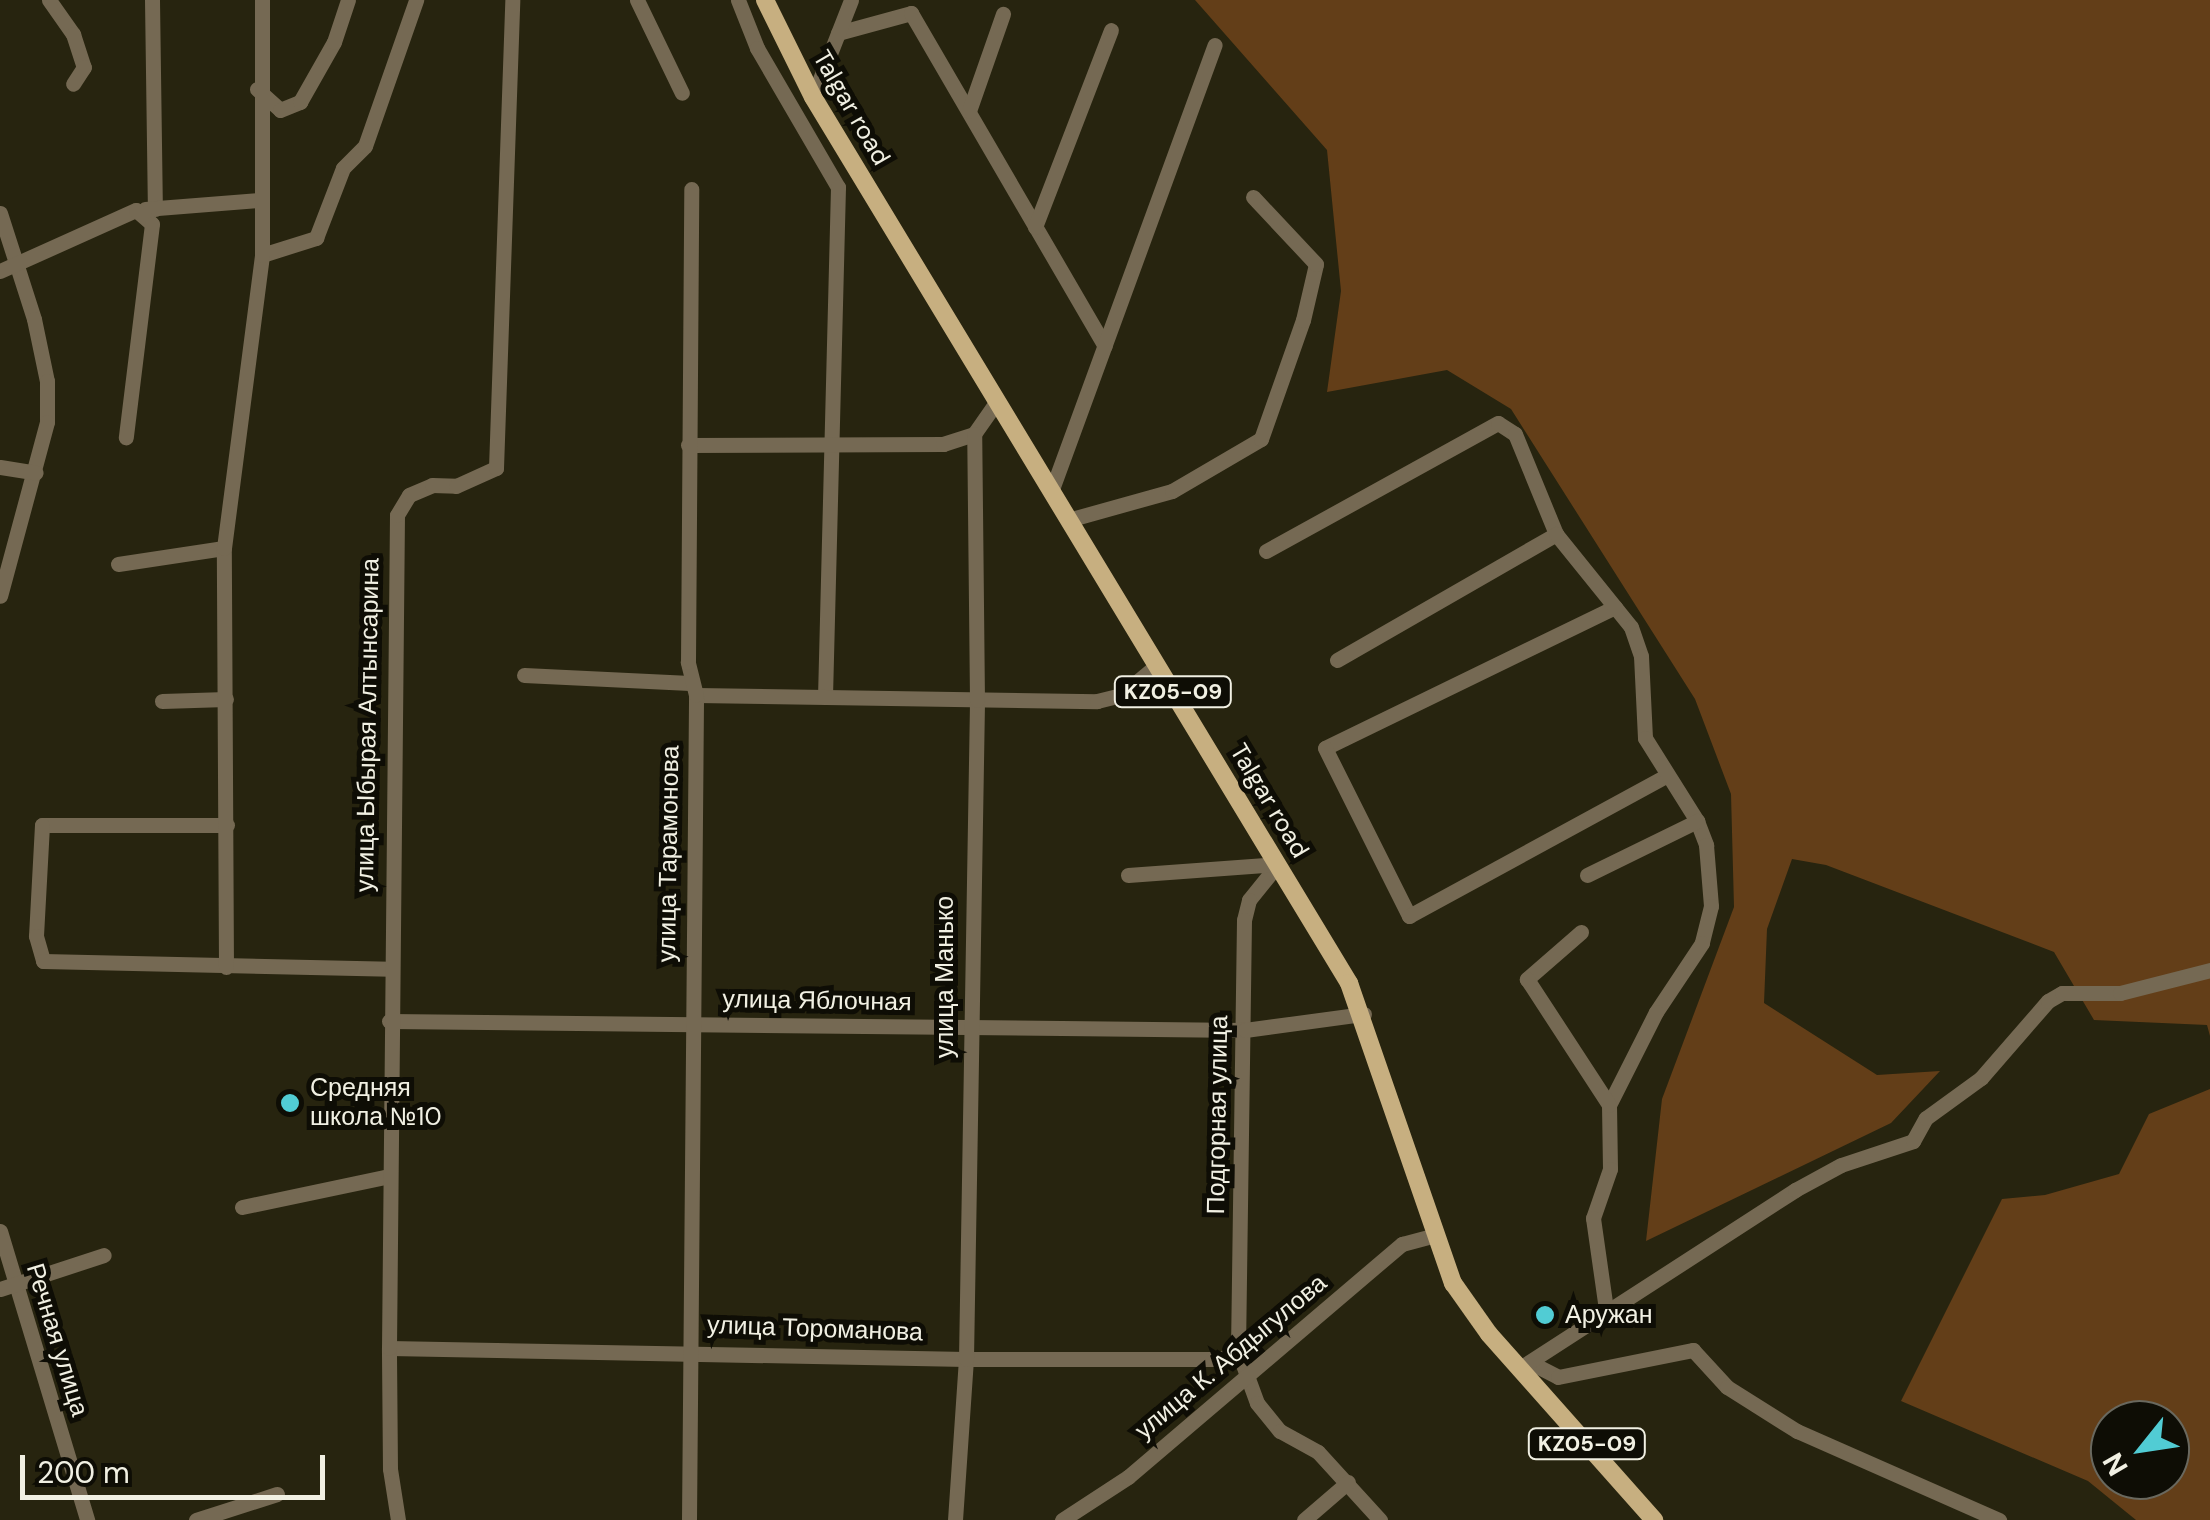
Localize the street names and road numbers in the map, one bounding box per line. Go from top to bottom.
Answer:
street label: Talgar road [806,45,896,171]
street label: улица Ыбырая Алтынсарина [350,558,386,892]
road number: KZ05-09 [1113,675,1233,709]
street label: Talgar road [1223,739,1315,863]
street label: улица Тарамонова [652,745,686,963]
street label: улица Манько [930,896,960,1058]
street label: улица Яблочная [722,984,912,1018]
street label: Подгорная улица [1201,1015,1235,1215]
street label: Речная улица [20,1260,94,1420]
street label: улица К. Абдыгулова [1129,1268,1333,1446]
street label: улица Тороманова [706,1310,924,1348]
road number: KZ05-09 [1527,1427,1647,1461]

